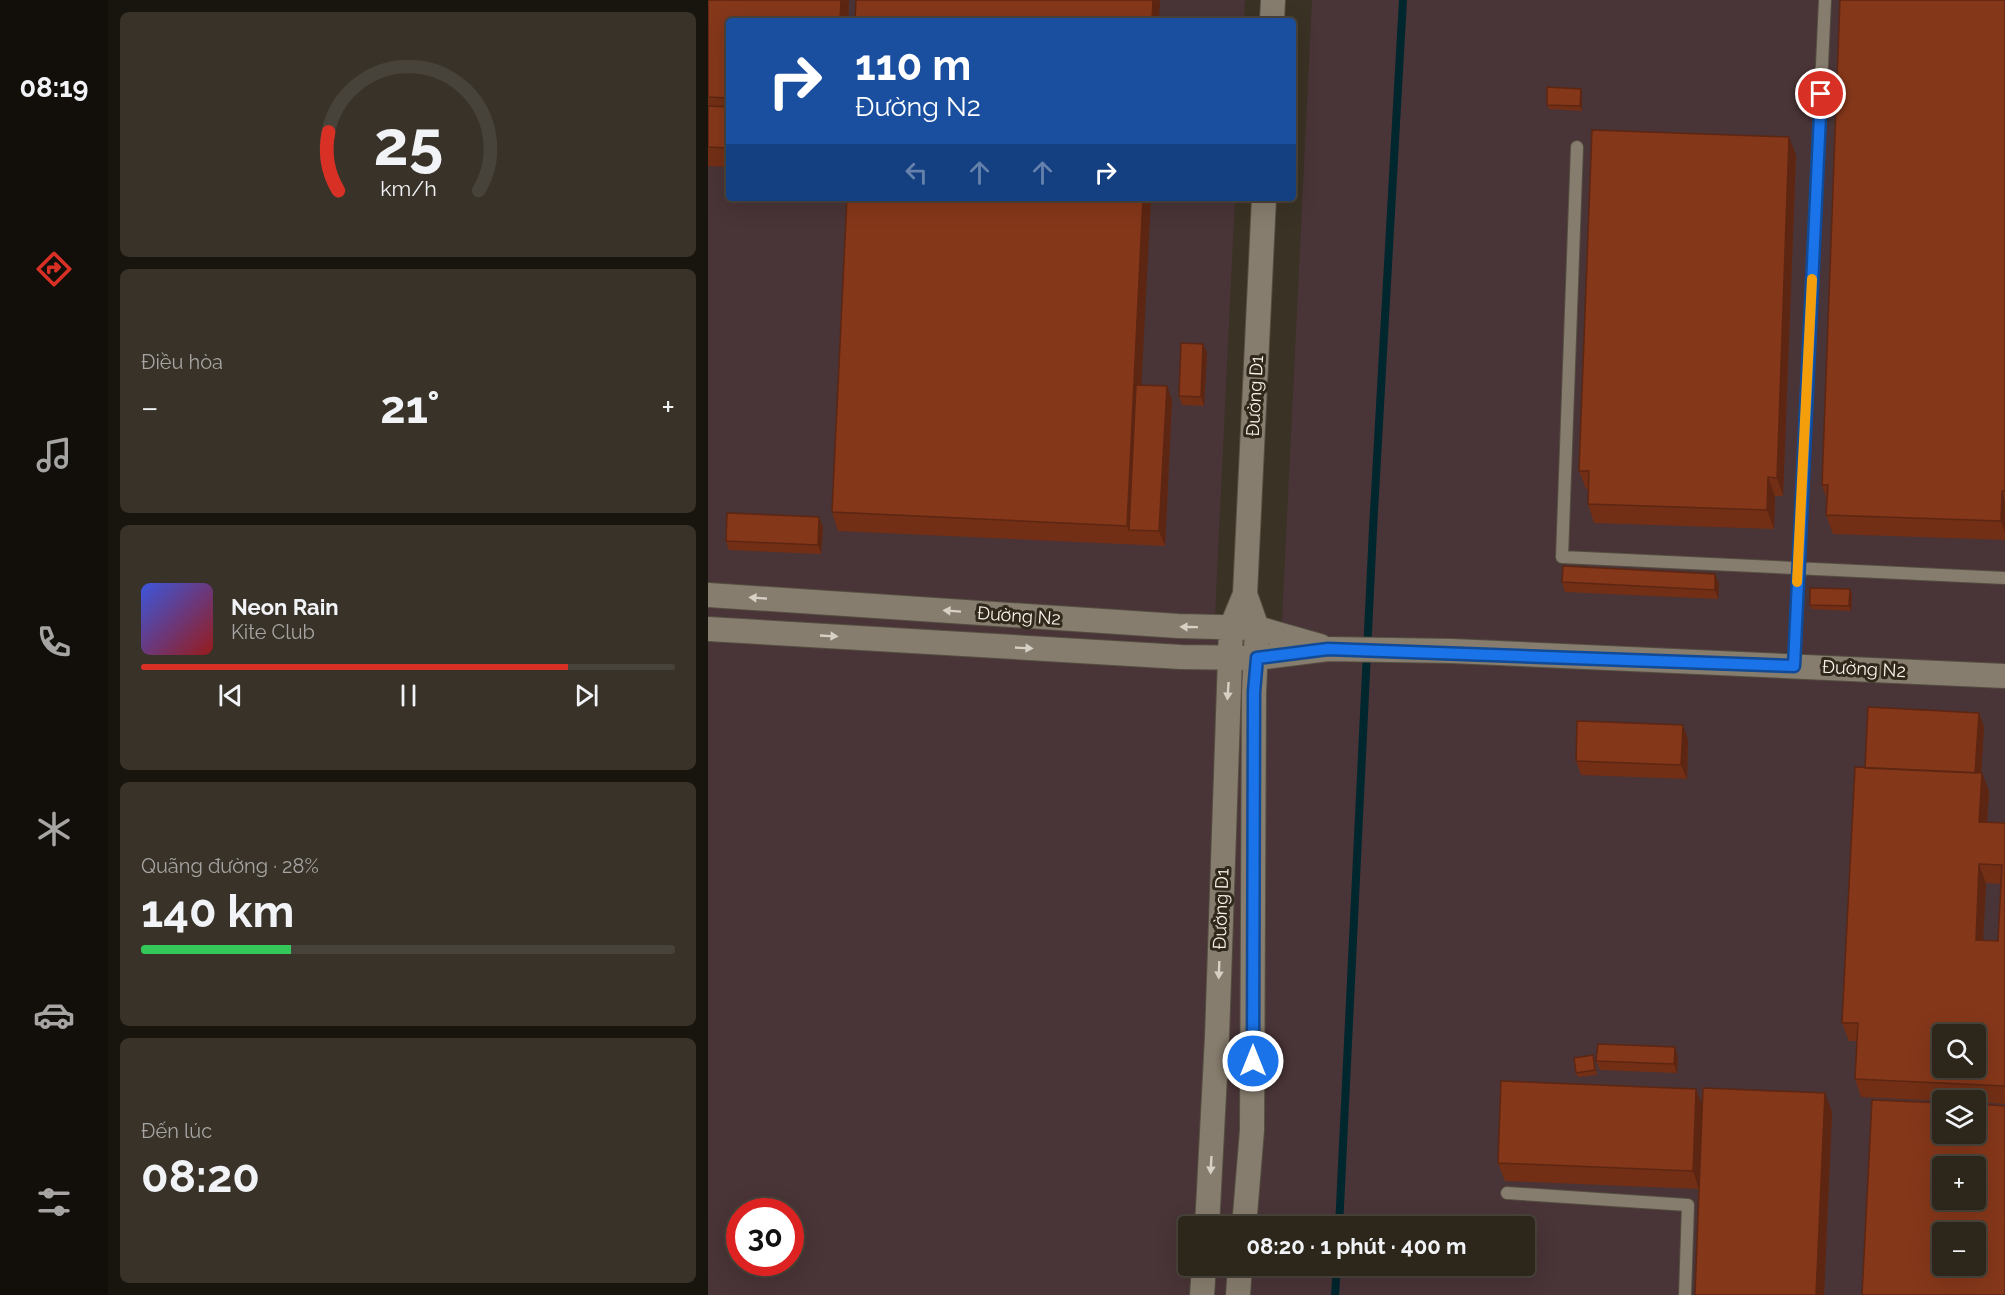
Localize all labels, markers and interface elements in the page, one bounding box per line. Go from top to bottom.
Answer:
text: 110 m [855,41,971,90]
icon: right [756,42,834,120]
pin [1795,68,1846,119]
text: 08:19 [20,72,88,103]
icon: arrive [1804,77,1837,110]
text: Đường N2 [855,91,981,122]
text: 25 [373,106,443,180]
icon: left [900,156,933,189]
icon: ahead [963,156,996,189]
icon: ahead [1026,156,1059,189]
icon: right [1089,156,1122,189]
text: km/h [380,177,436,202]
icon: directions [33,248,75,290]
text: Điều hòa [141,350,223,374]
street label: Đường D1 [1242,355,1267,437]
text: 21° [380,381,440,434]
text: − [141,388,159,427]
text: + [661,388,675,427]
icon: music [33,434,75,476]
text: Neon Rain [231,594,339,620]
one-way arrow [748,594,767,603]
street label: Đường N2 [976,602,1062,629]
one-way arrow [943,607,962,616]
text: Kite Club [231,620,315,644]
icon: phone [33,621,75,663]
one-way arrow [1179,622,1198,631]
one-way arrow [820,631,839,641]
one-way arrow [1014,643,1033,652]
street label: Đường N2 [1822,656,1906,681]
icon: previous [214,679,247,712]
icon: pause [392,679,425,712]
icon: next [570,679,603,712]
one-way arrow [1223,682,1232,701]
icon: climate [33,808,75,850]
text: Quãng đường · 28% [141,854,319,878]
street label: Đường D1 [1209,868,1232,950]
text: 140 km [141,885,294,938]
one-way arrow [1214,960,1224,979]
icon: car [33,994,75,1036]
map controls [1932,1024,1986,1276]
button: search [1932,1024,1986,1078]
position arrow [1221,1029,1285,1093]
button: layers [1932,1090,1986,1144]
text: Đến lúc [141,1119,212,1143]
text: 08:20 [141,1150,260,1203]
one-way arrow [1206,1155,1215,1174]
button: + [1932,1156,1986,1210]
icon: filters [33,1181,75,1223]
speed limit sign: 30 [726,1198,804,1276]
button: − [1932,1222,1986,1276]
text: 08:20 · 1 phút · 400 m [1247,1233,1466,1259]

